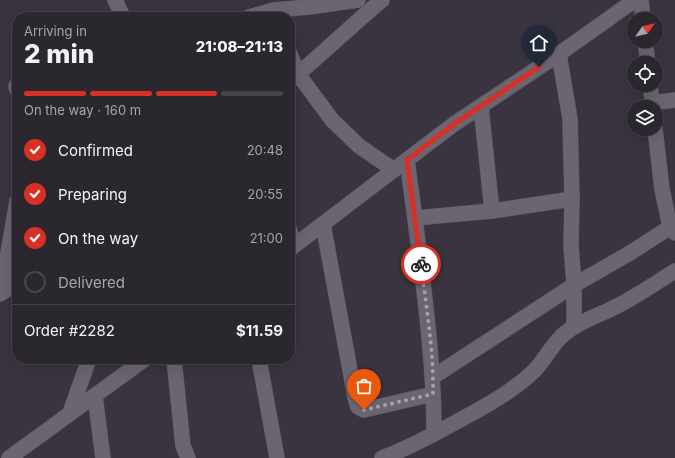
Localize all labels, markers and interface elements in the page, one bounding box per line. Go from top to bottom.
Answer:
north arrow [627,12,663,48]
map controls [627,12,663,136]
text: Arriving in [24,23,87,39]
pin [522,26,556,67]
icon: home [528,32,550,54]
text: 21:08–21:13 [196,37,283,56]
text: 2 min [24,38,94,69]
button: locate [627,56,663,92]
button: layers [627,100,663,136]
text: On the way · 160 m [24,102,141,118]
icon: check [24,139,46,161]
text: Confirmed [58,141,133,160]
text: 20:48 [247,142,283,158]
icon: check [24,183,46,205]
text: Preparing [58,185,127,204]
text: 20:55 [247,186,283,202]
icon: check [24,227,46,249]
text: On the way [58,229,138,248]
text: 21:00 [250,230,283,246]
courier [401,244,441,284]
icon: bike [410,253,432,275]
text: Delivered [58,273,125,292]
text: Order #2282 [24,321,115,340]
text: $11.59 [236,321,283,340]
pin [347,369,381,410]
icon: bag [353,375,375,397]

